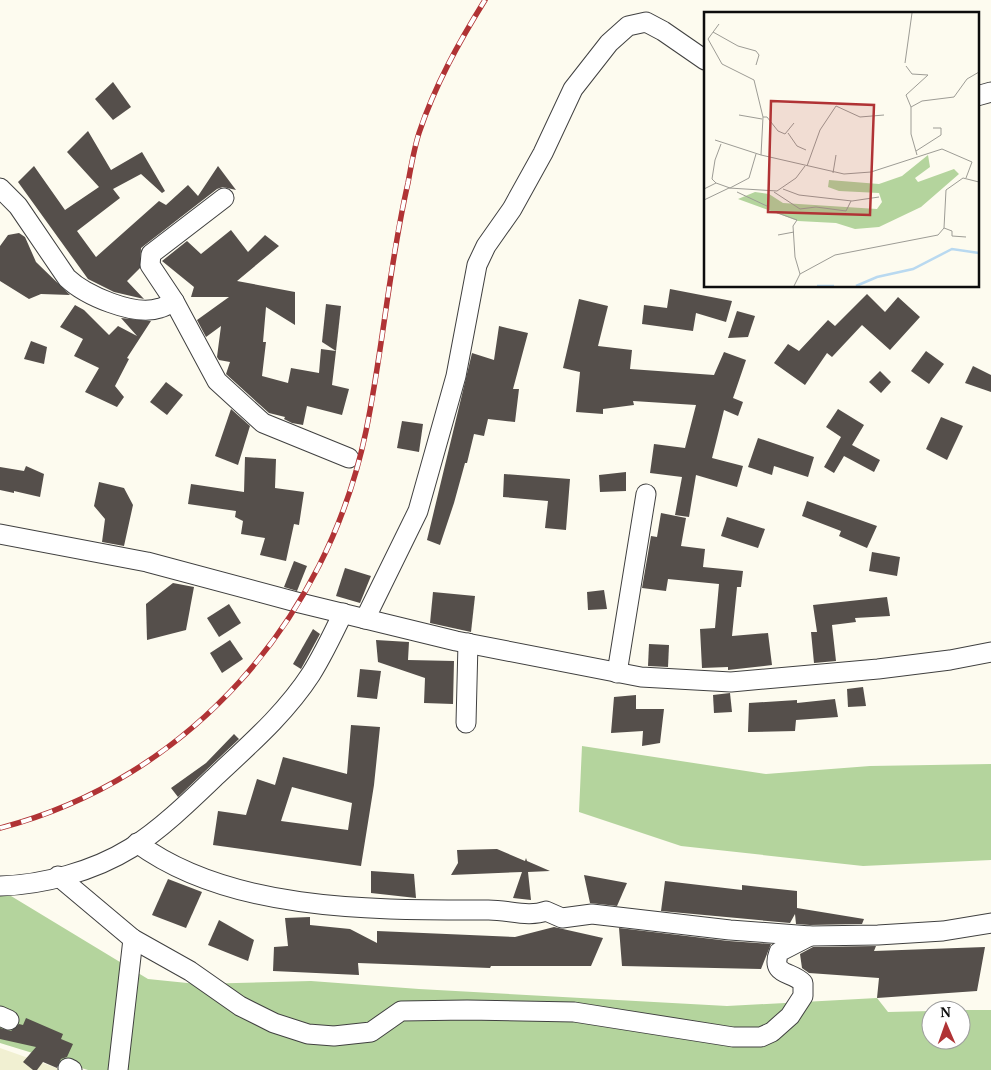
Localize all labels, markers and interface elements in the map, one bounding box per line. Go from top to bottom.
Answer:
inset map [704,12,978,288]
north arrow [921,1000,971,1050]
text: N [940,1002,952,1021]

